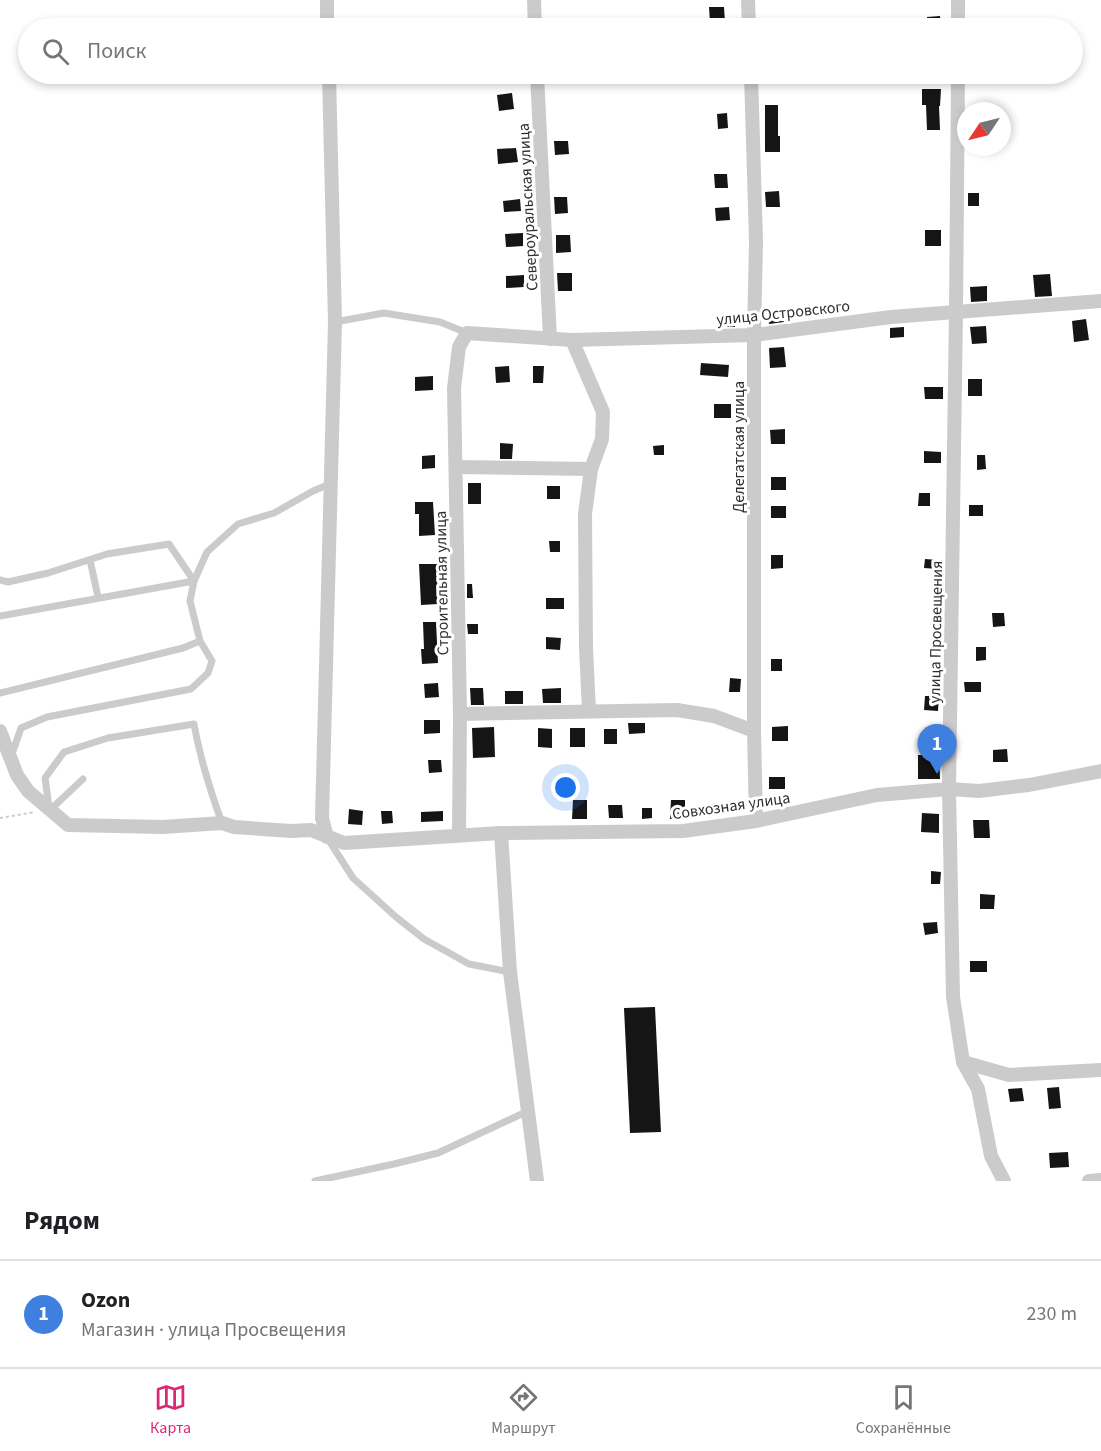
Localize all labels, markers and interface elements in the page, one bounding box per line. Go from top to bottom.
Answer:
search box [18,18,1083,84]
icon: search [39,35,72,68]
text: Поиск [87,35,146,67]
north arrow [957,102,1011,156]
street label: Североуральская улица [513,123,543,291]
street label: улица Островского [715,295,851,331]
street label: Делегатская улица [728,381,750,513]
street label: Строительная улица [430,511,454,655]
street label: улица Просвещения [924,560,948,704]
pin: 1 [918,724,956,774]
your location [551,773,580,802]
street label: Совхозная улица [671,787,792,825]
text: Рядом [24,1202,100,1239]
text: Ozon [81,1284,130,1316]
text: 1 [38,1300,49,1328]
text: 230 m [1027,1300,1077,1328]
text: Магазин · улица Просвещения [81,1316,346,1344]
tab: Карта [150,1381,191,1439]
tab: Маршрут [491,1381,556,1439]
tab: Сохранённые [856,1381,951,1439]

